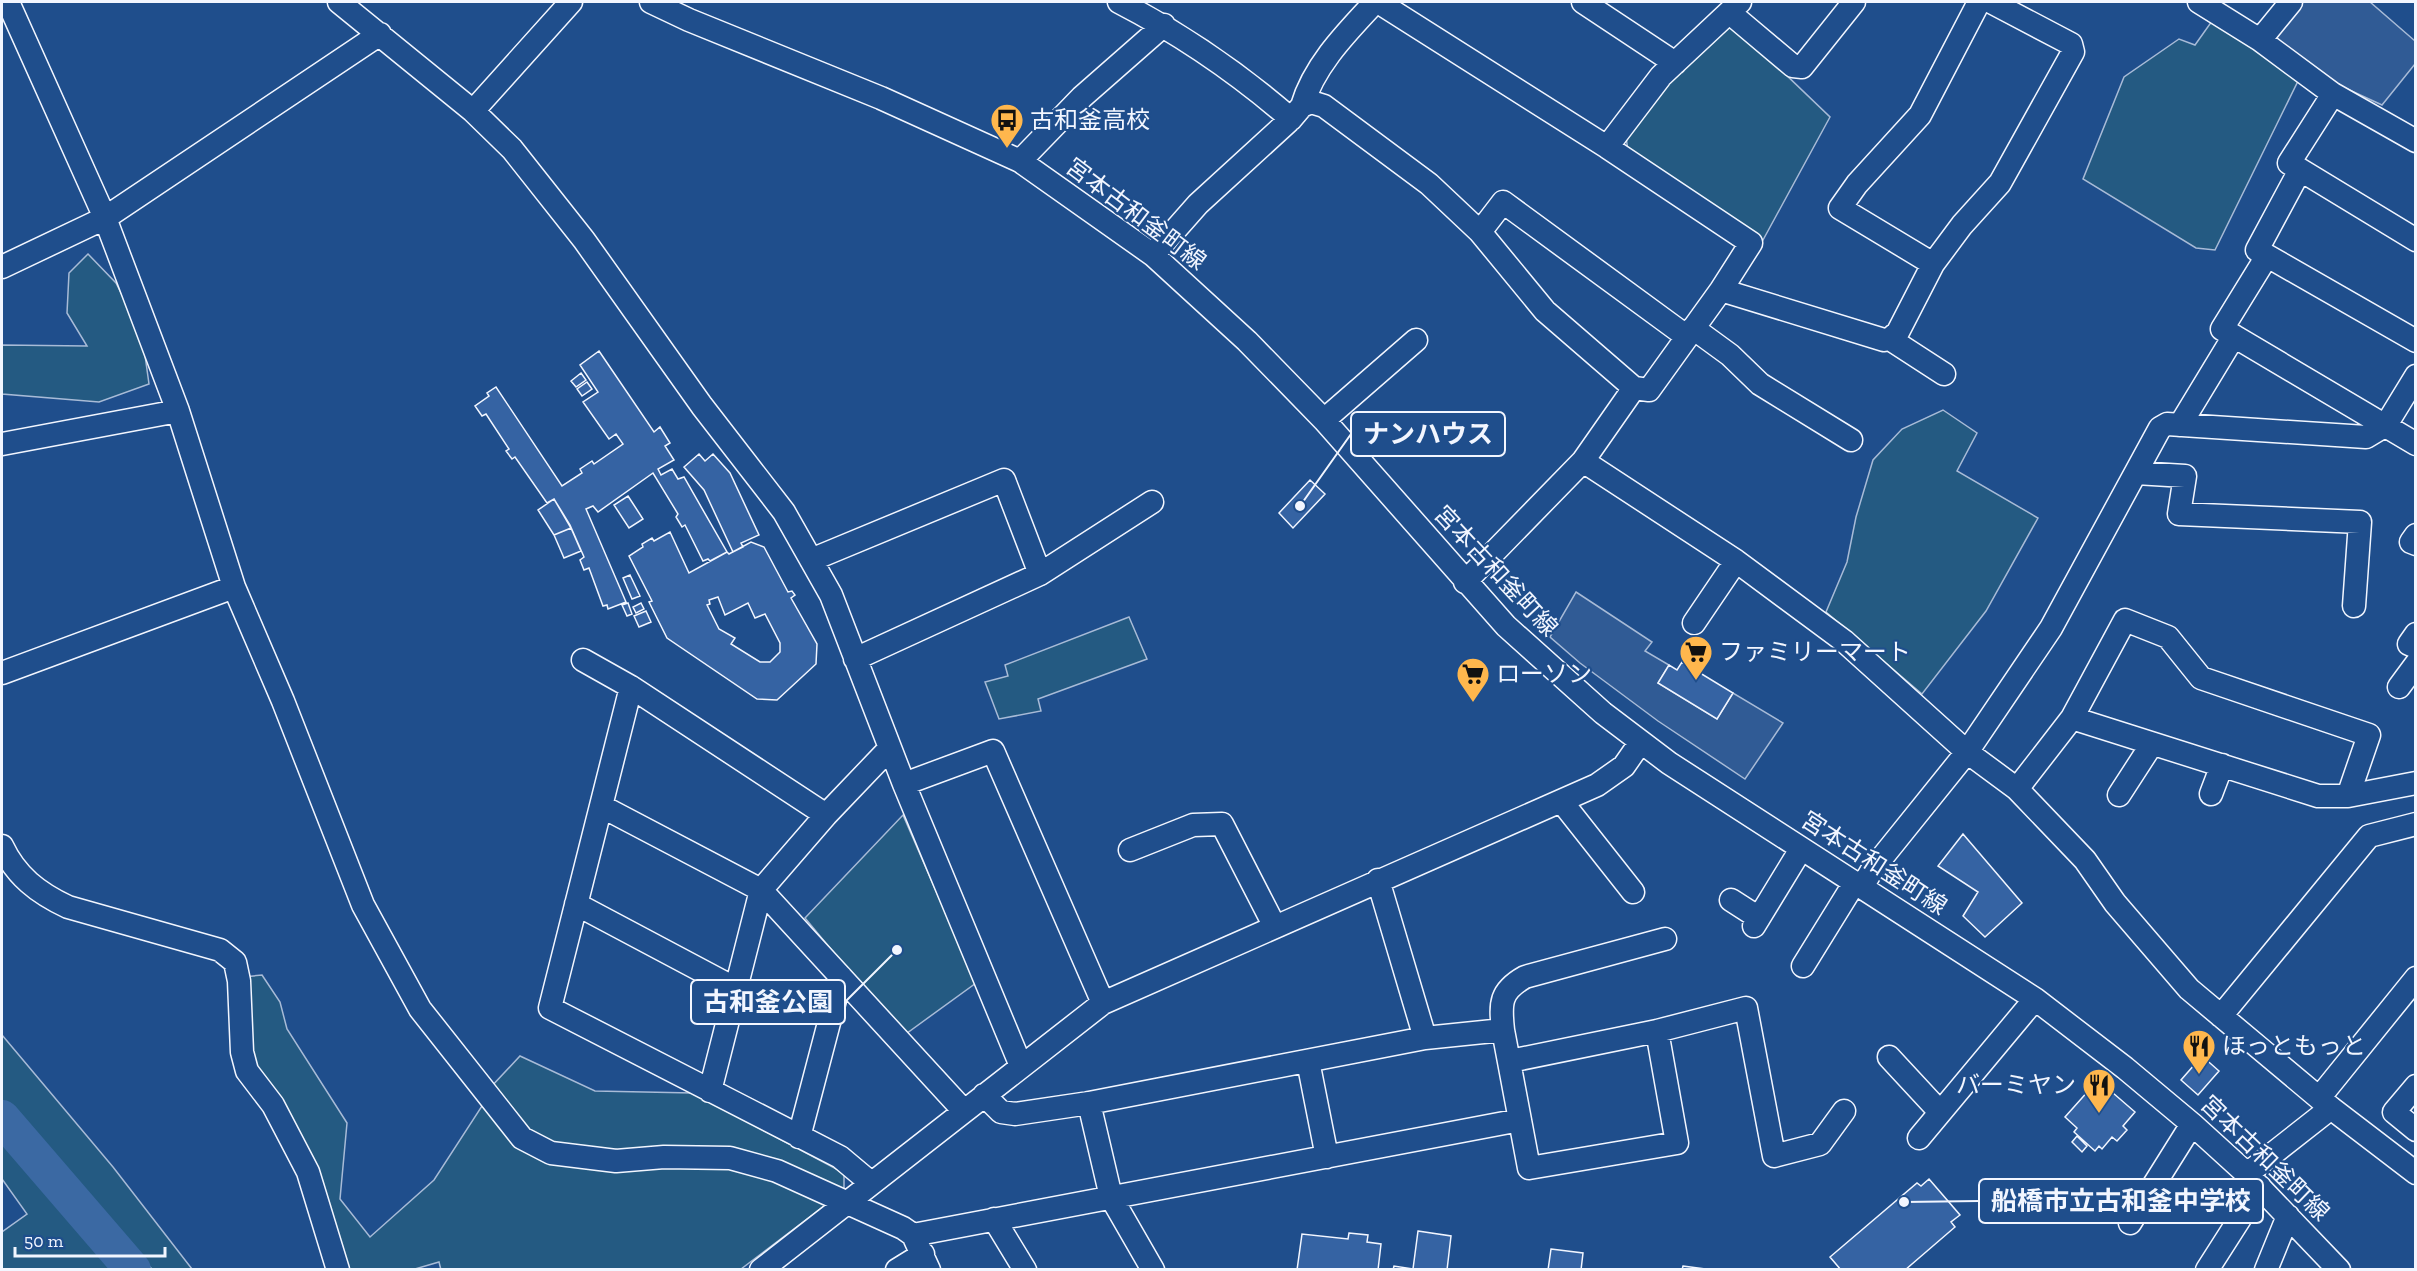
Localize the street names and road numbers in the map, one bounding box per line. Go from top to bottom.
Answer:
street label: 宮本古和釜町線 [1060,151,1212,276]
street label: 宮本古和釜町線 [1428,499,1564,642]
street label: 宮本古和釜町線 [1796,805,1953,920]
street label: 宮本古和釜町線 [2195,1089,2336,1226]

